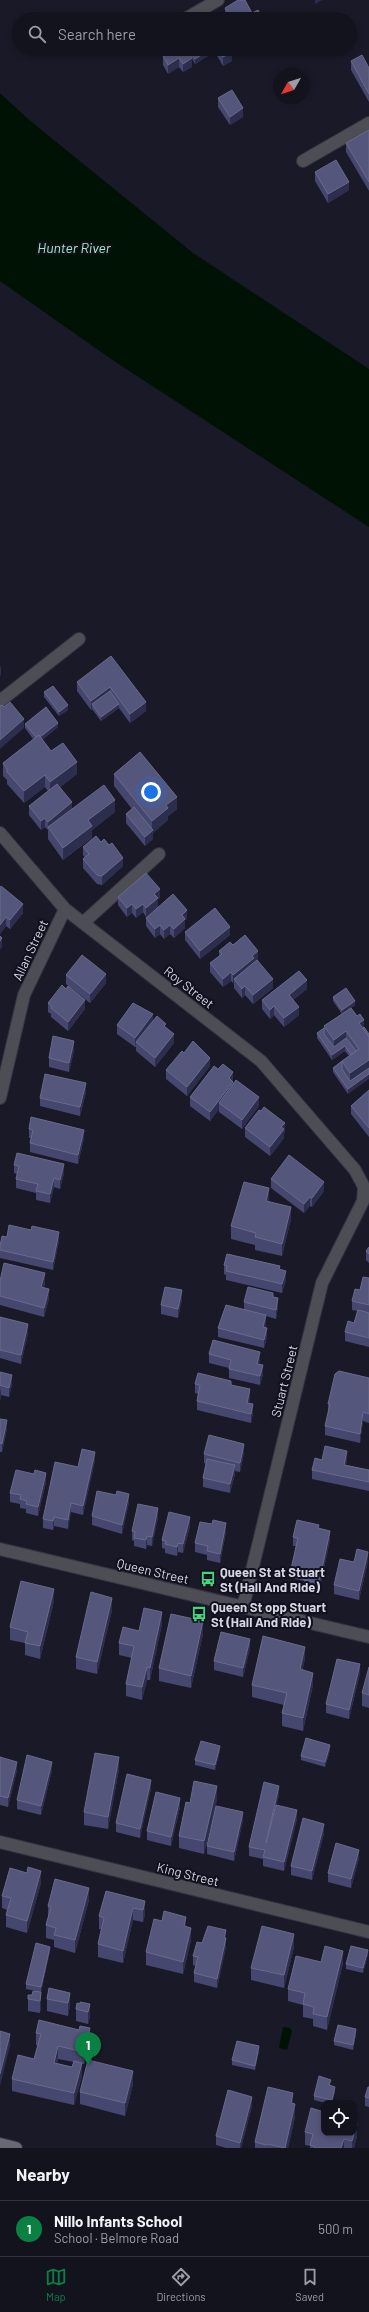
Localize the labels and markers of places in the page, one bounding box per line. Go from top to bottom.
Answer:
place label: Queen St at Stuart St (Hail And Ride) [220,1564,325,1595]
bus stop icon: Queen St at Stuart St (Hail And Ride) [199,1570,217,1588]
place label: Queen St opp Stuart St (Hail And Ride) [211,1599,326,1630]
bus stop icon: Queen St opp Stuart St (Hail And Ride) [190,1605,208,1623]
pin: 1 [75,2032,101,2065]

